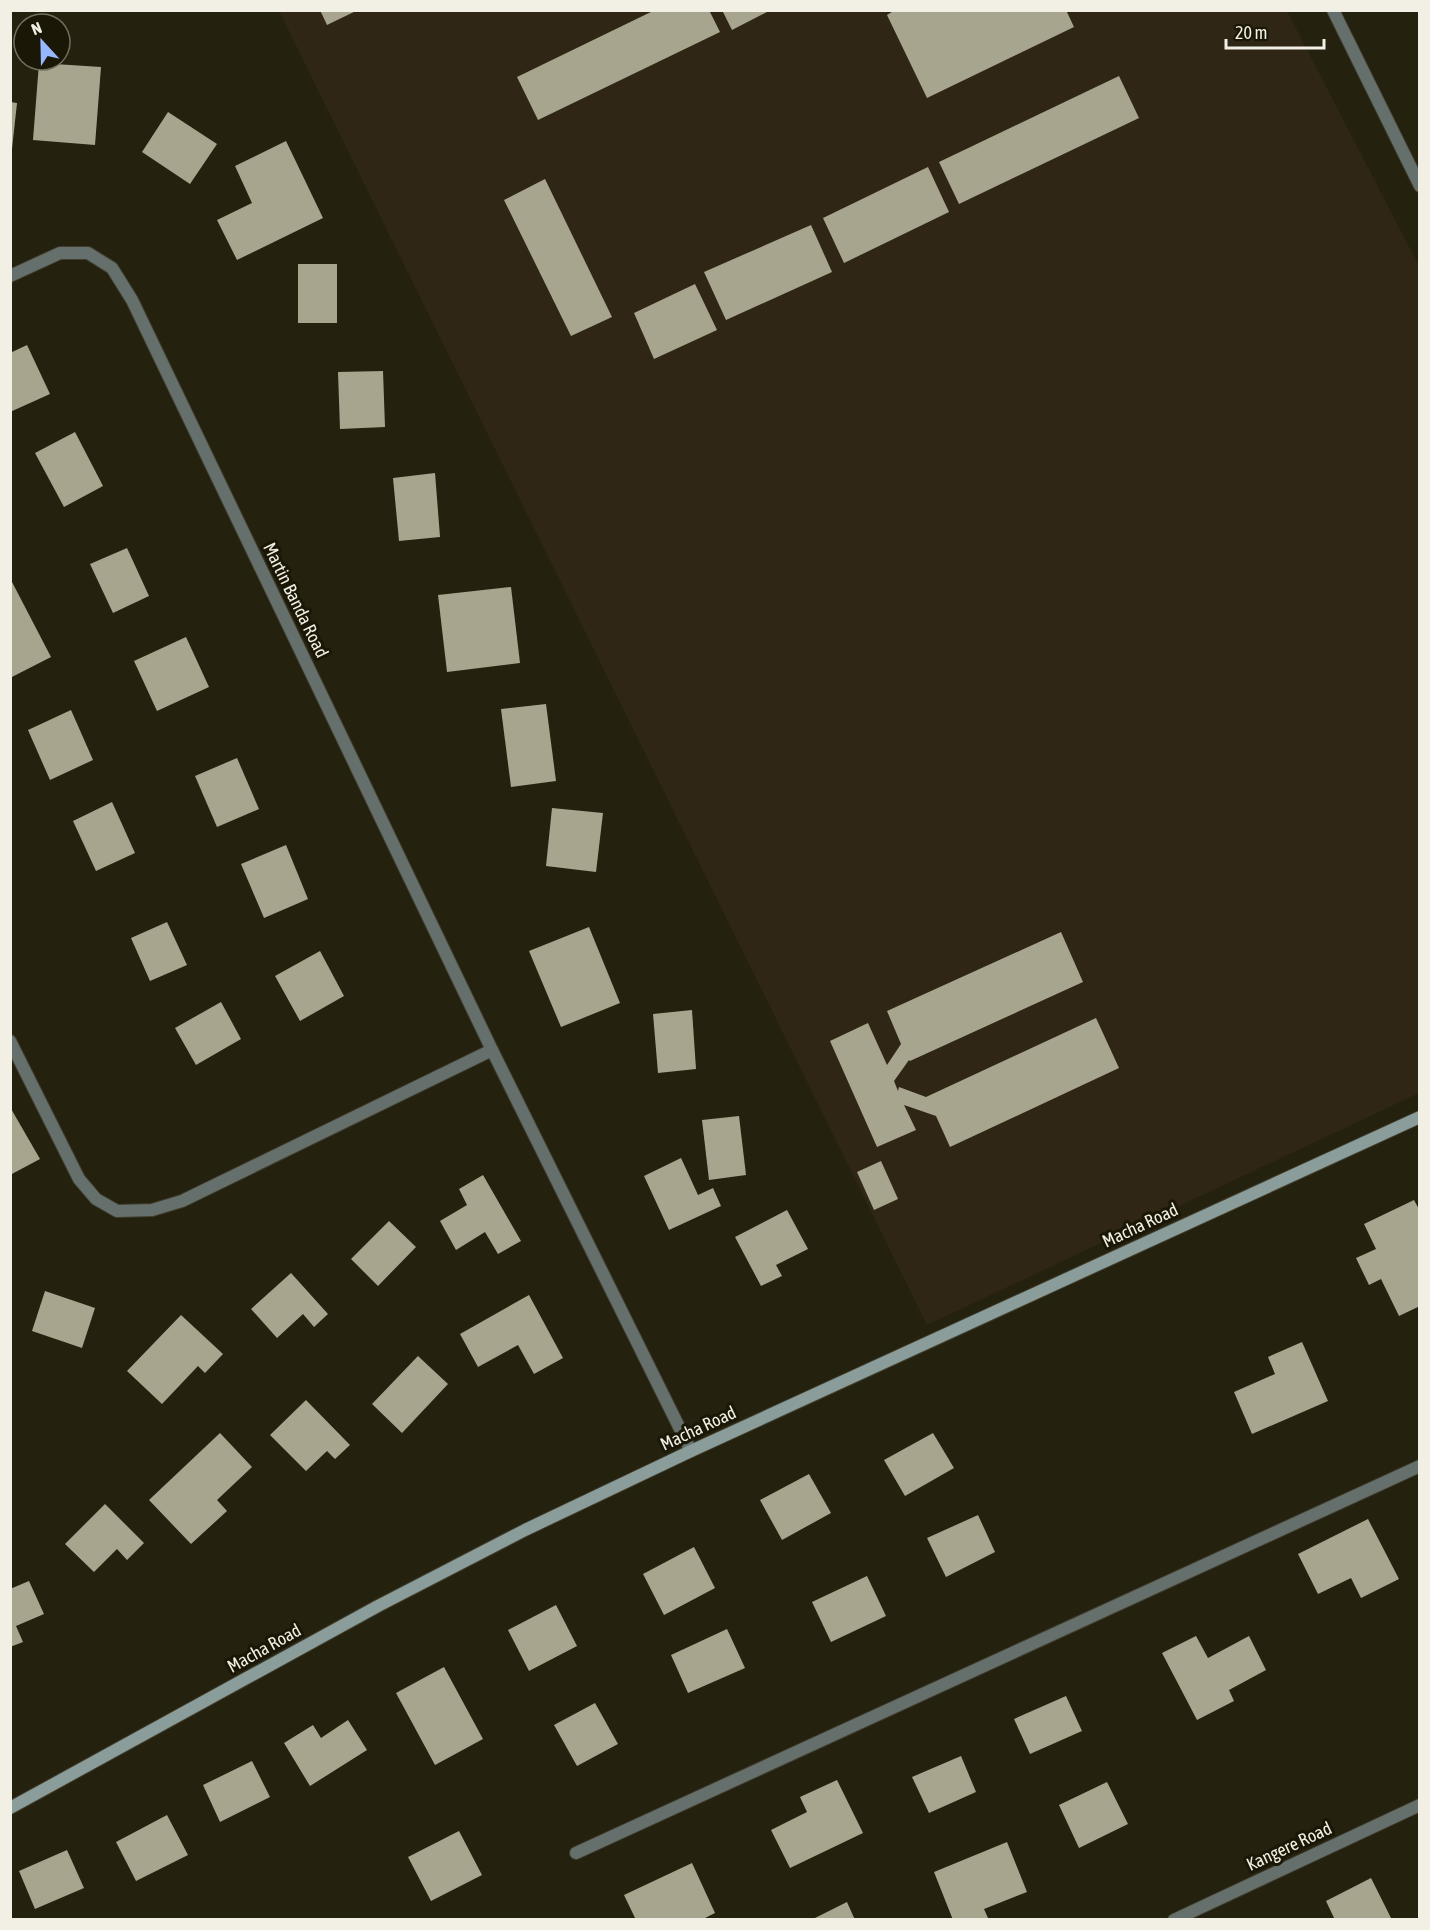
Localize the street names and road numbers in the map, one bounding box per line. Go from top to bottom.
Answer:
street label: Martin Banda Road [259,539,333,661]
street label: Macha Road [1099,1198,1181,1252]
street label: Macha Road [657,1401,739,1455]
street label: Macha Road [223,1619,305,1677]
street label: Kangere Road [1243,1817,1335,1875]

